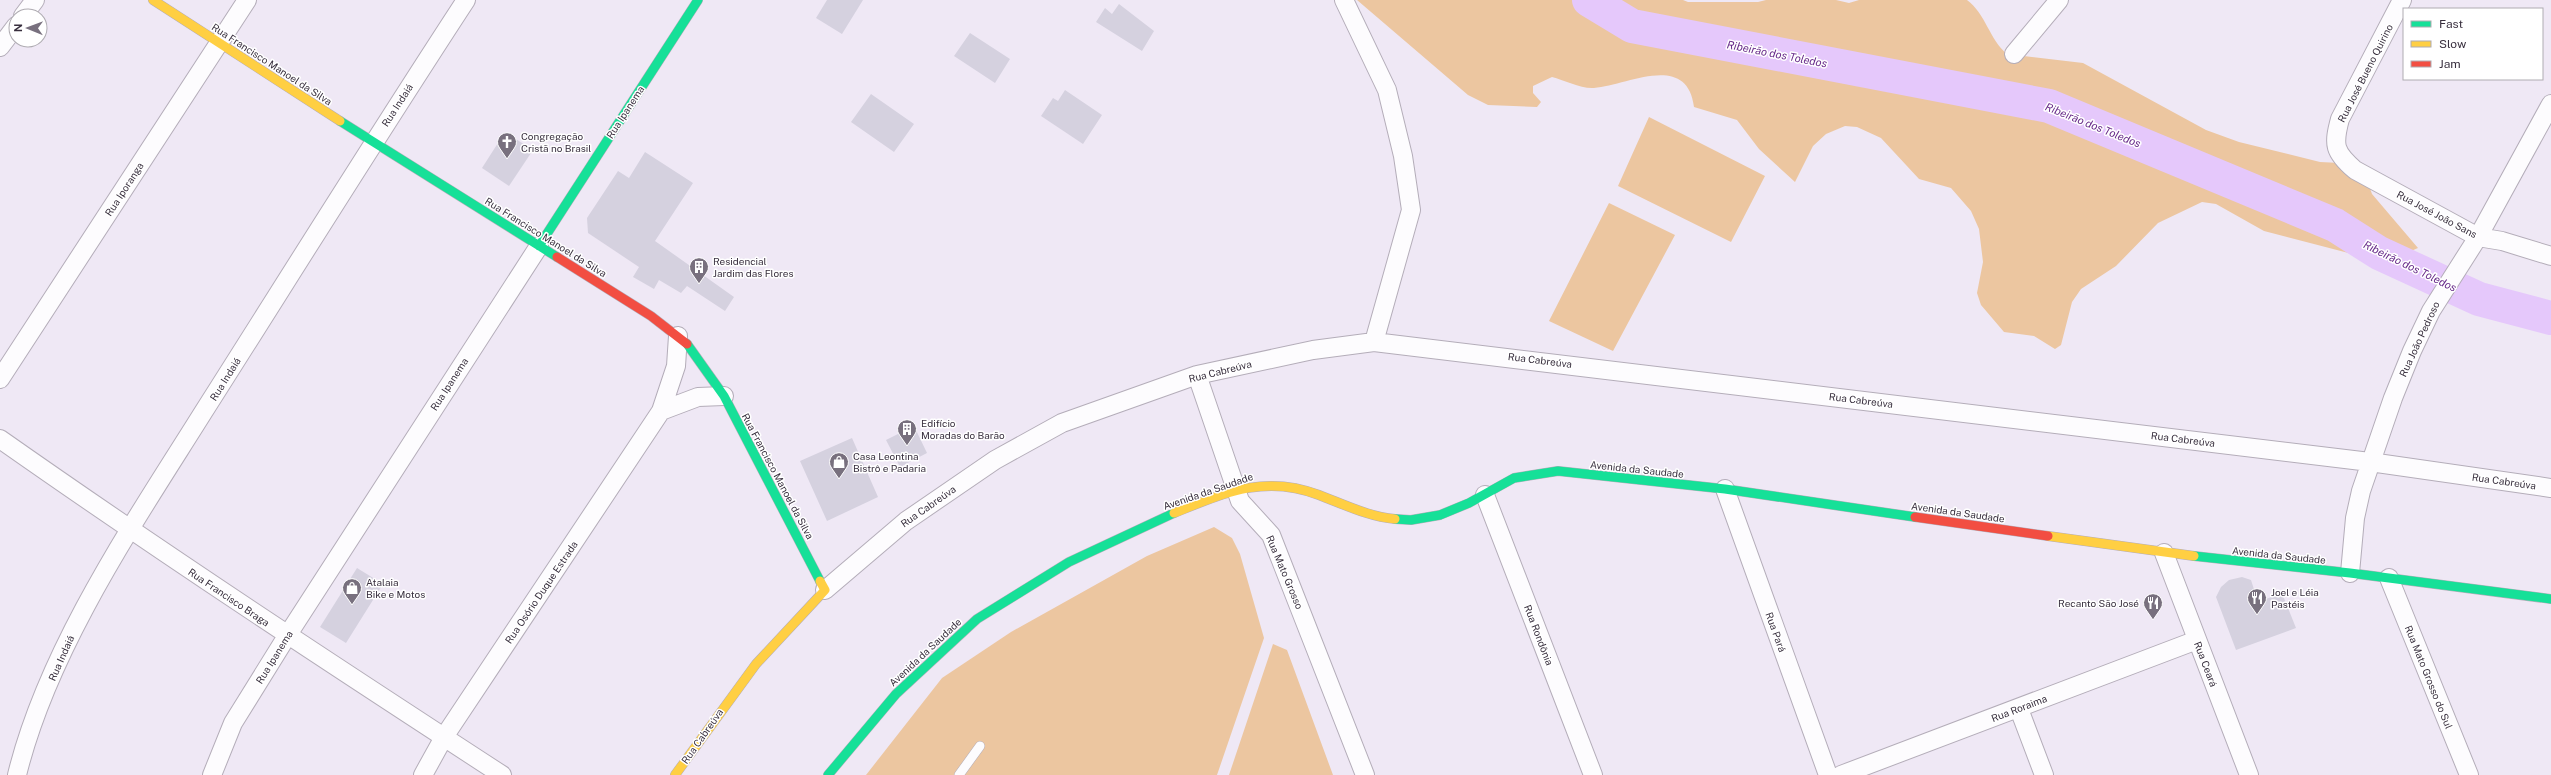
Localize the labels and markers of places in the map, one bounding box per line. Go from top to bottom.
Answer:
place label: Congregação Cristã no Brasil [521,130,591,154]
church icon: Congregação Cristã no Brasil [496,131,518,159]
place label: Residencial Jardim das Flores [713,255,794,279]
building icon: Residencial Jardim das Flores [688,256,710,284]
place label: Edifício Moradas do Barão [921,417,1005,441]
building icon: Edifício Moradas do Barão [896,418,918,446]
place label: Casa Leontina Bistrô e Padaria [853,450,926,474]
shop icon: Casa Leontina Bistrô e Padaria [828,451,850,479]
place label: Atalaia Bike e Motos [366,576,425,600]
shop icon: Atalaia Bike e Motos [341,577,363,605]
place label: Joel e Léia Pastéis [2271,586,2319,610]
restaurant icon: Joel e Léia Pastéis [2246,587,2268,615]
restaurant icon: Recanto São José [2142,592,2164,620]
place label: Recanto São José [2058,597,2139,609]

